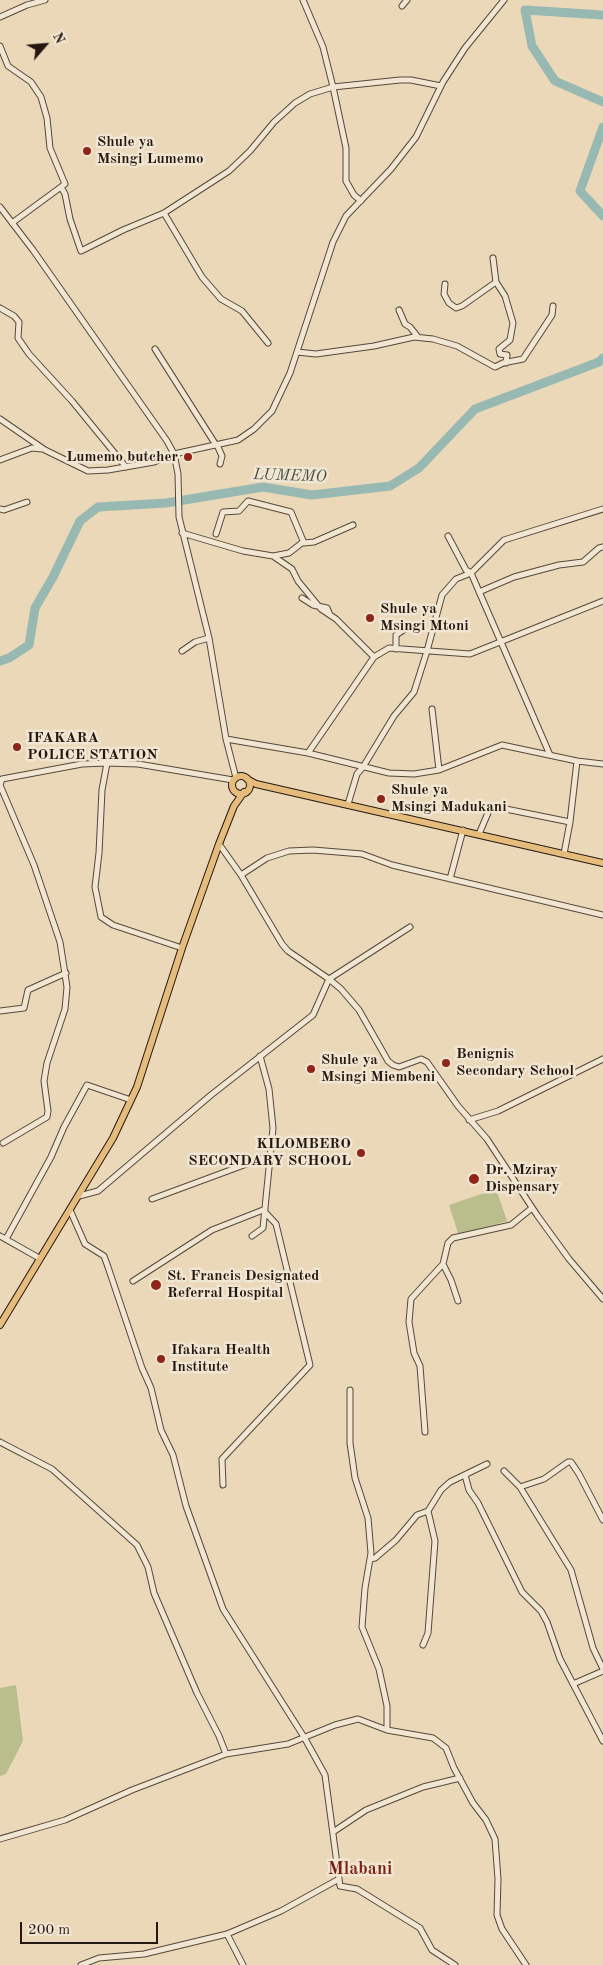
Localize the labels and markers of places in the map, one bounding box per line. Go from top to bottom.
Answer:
place label: Shule ya Msingi Lumemo [97,133,203,168]
marker: Shule ya Msingi Lumemo [81,145,93,157]
place label: Lumemo butcher [66,448,178,466]
marker: Lumemo butcher [182,451,194,463]
place label: Shule ya Msingi Mtoni [380,600,469,635]
marker: Shule ya Msingi Mtoni [364,612,376,624]
place label: IFAKARA POLICE STATION [27,729,158,764]
marker: IFAKARA POLICE STATION [11,741,23,753]
place label: Shule ya Msingi Madukani [391,781,507,816]
marker: Shule ya Msingi Madukani [375,793,387,805]
place label: Benignis Secondary School [456,1045,574,1080]
place label: Shule ya Msingi Miembeni [321,1051,435,1086]
marker: Benignis Secondary School [440,1057,452,1069]
marker: Shule ya Msingi Miembeni [305,1063,317,1075]
place label: KILOMBERO SECONDARY SCHOOL [188,1135,351,1170]
marker: KILOMBERO SECONDARY SCHOOL [355,1147,367,1159]
place label: Dr. Mziray Dispensary [485,1161,560,1196]
marker: Dr. Mziray Dispensary [467,1172,481,1186]
place label: St. Francis Designated Referral Hospital [167,1267,319,1302]
marker: St. Francis Designated Referral Hospital [149,1278,163,1292]
place label: Ifakara Health Institute [171,1341,270,1376]
marker: Ifakara Health Institute [155,1353,167,1365]

